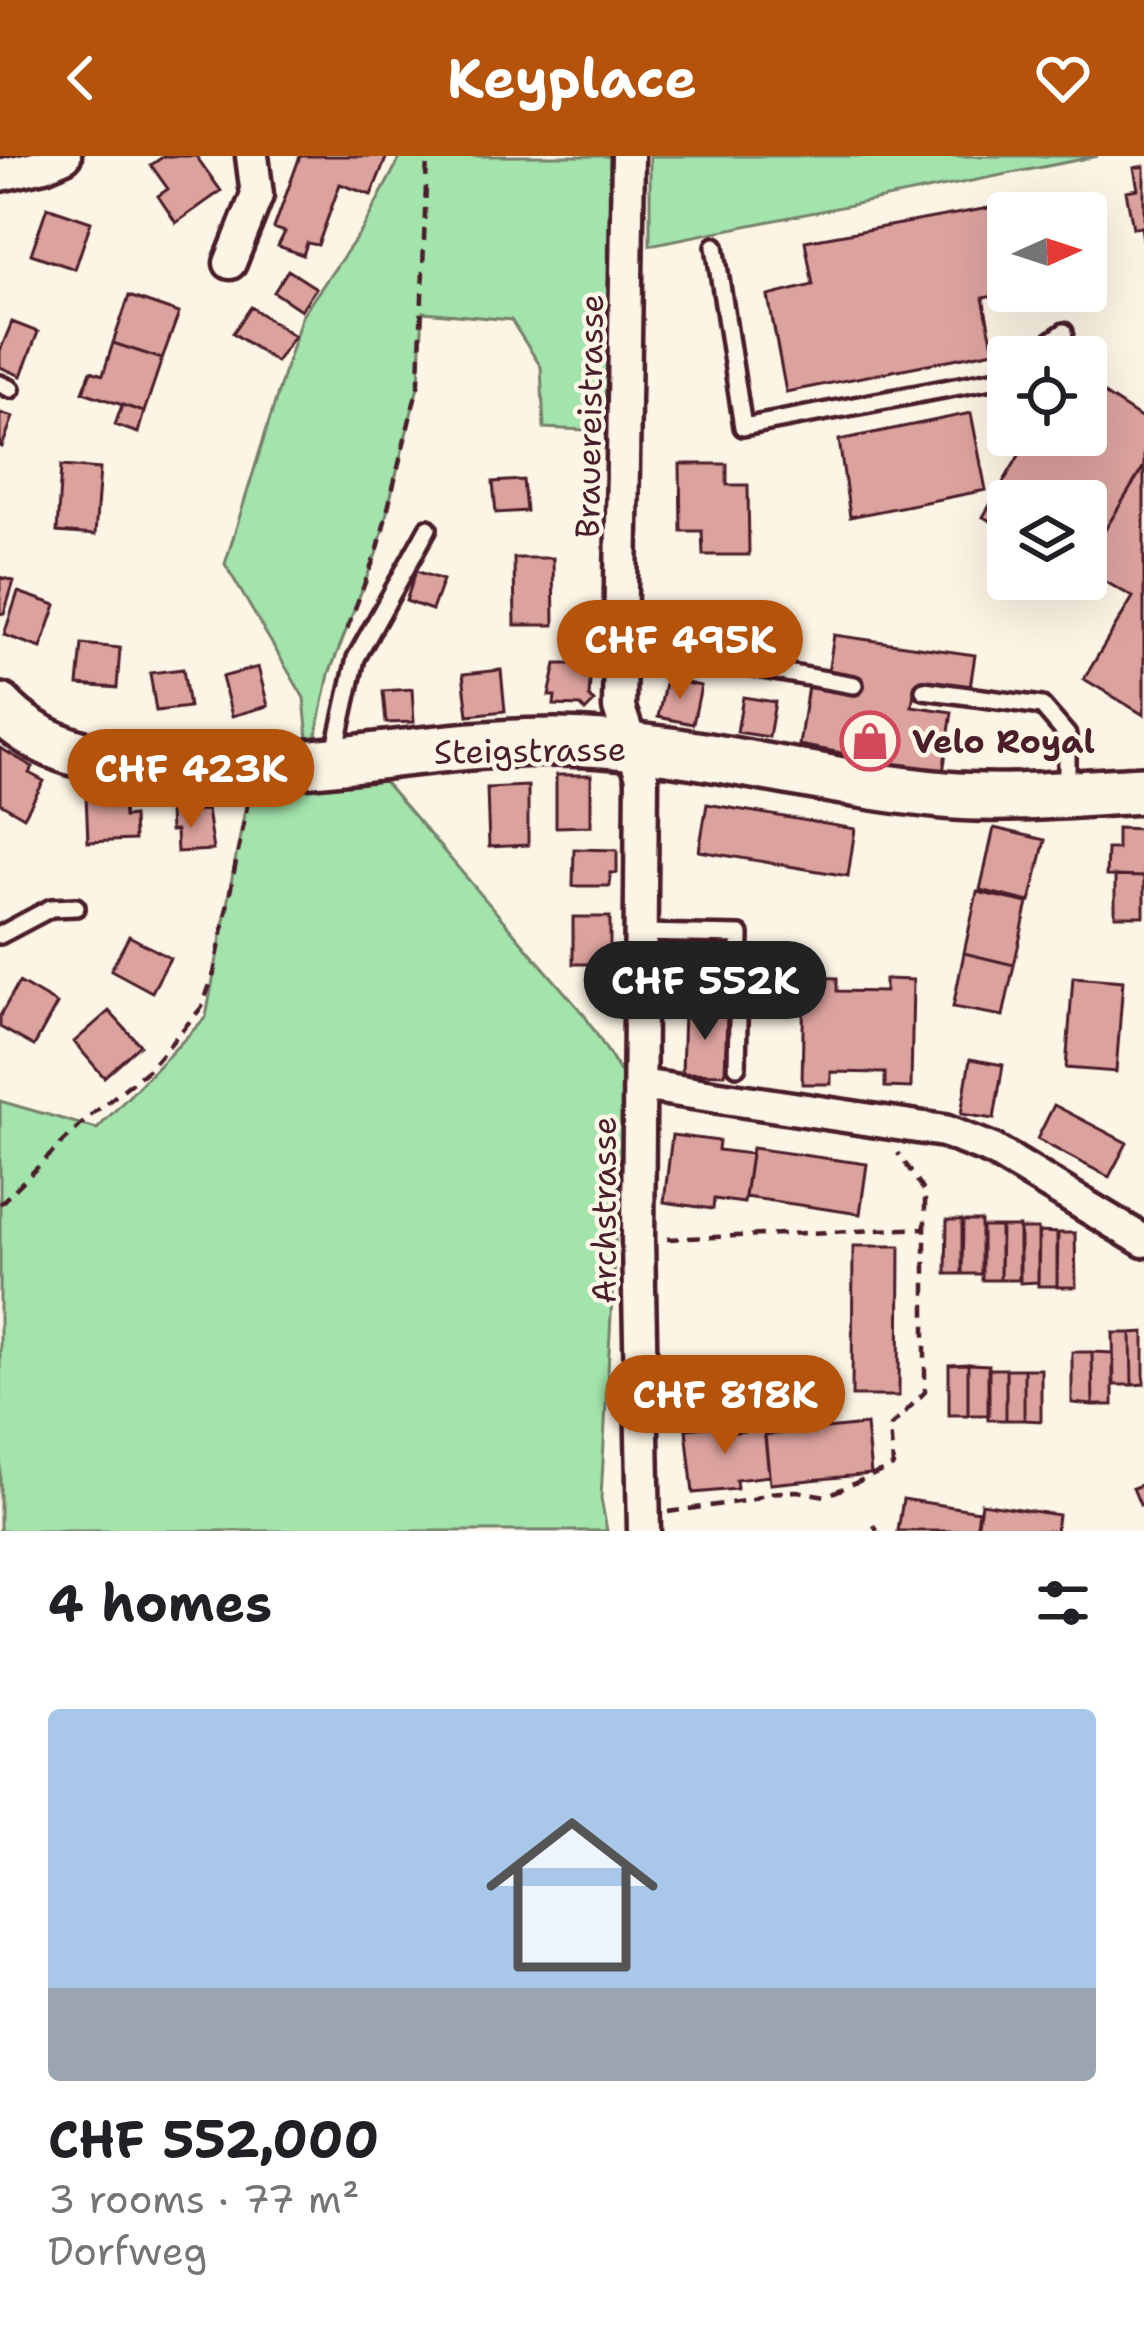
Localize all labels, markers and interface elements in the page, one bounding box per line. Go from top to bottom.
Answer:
text: Keyplace [447,42,697,114]
icon: back [48,45,114,111]
icon: heart [1030,45,1096,111]
north arrow [987,192,1107,312]
map controls [987,192,1107,600]
street label: Brauereistrasse [565,294,614,538]
button: locate [987,336,1107,456]
button: layers [987,480,1107,600]
pin: CHF 495K [556,600,804,702]
text: CHF 495K [584,613,776,665]
shop icon: Velo Royal [839,710,901,772]
place label: Velo Royal [912,719,1095,764]
street label: Steigstrasse [433,726,627,775]
pin: CHF 423K [67,729,315,831]
text: CHF 423K [94,742,288,794]
pin: CHF 552K [581,941,829,1043]
text: CHF 552K [611,954,799,1006]
street label: Archstrasse [582,1116,627,1304]
pin: CHF 818K [601,1355,849,1457]
text: CHF 818K [632,1368,818,1420]
text: 4 homes [48,1569,272,1637]
icon: filters [1030,1570,1096,1636]
icon: home [464,1787,680,2003]
text: CHF 552,000 [48,2105,379,2173]
text: 3 rooms · 77 m² [48,2173,360,2225]
text: Dorfweg [48,2225,207,2277]

